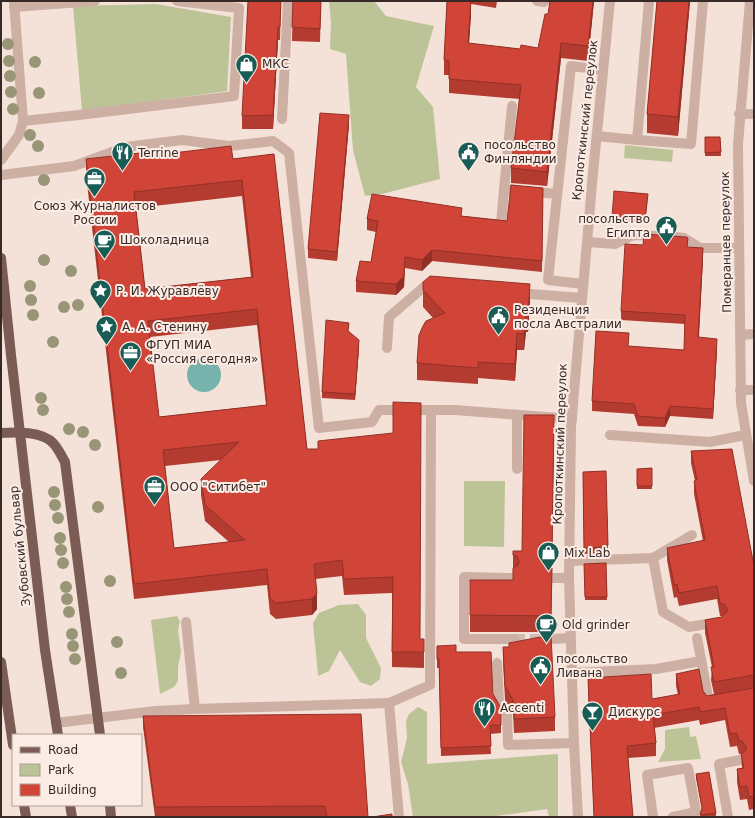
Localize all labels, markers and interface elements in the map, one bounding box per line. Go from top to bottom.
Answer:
street label: Кропоткинский переулок [570,39,600,201]
shop icon: МКС [234,51,260,84]
place label: МКС [262,57,289,71]
place label: посольство Финляндии [484,138,557,166]
public building icon: посольство Финляндии [456,139,482,172]
restaurant icon: Terrine [110,140,136,173]
place label: Terrine [137,146,179,160]
office icon: Союз Журналистов России [82,166,108,199]
street label: Померанцев переулок [718,171,734,313]
place label: Союз Журналистов России [34,199,156,227]
place label: посольство Египта [578,212,650,240]
public building icon: посольство Египта [653,213,679,246]
cafe icon: Шоколадница [92,227,118,260]
place label: Шоколадница [120,233,209,247]
place icon: Р. И. Журавлёву [88,278,114,311]
place label: Р. И. Журавлёву [116,284,219,298]
place label: Резиденция посла Австралии [514,303,622,331]
public building icon: Резиденция посла Австралии [486,304,512,337]
place icon: А. А. Стенину [93,314,119,347]
place label: А. А. Стенину [122,320,207,334]
place label: ФГУП МИА «Россия сегодня» [146,338,258,366]
office icon: ФГУП МИА «Россия сегодня» [117,339,143,372]
street label: Кропоткинский переулок [550,363,570,525]
office icon: ООО "Ситибет" [142,474,168,507]
place label: ООО "Ситибет" [170,480,266,494]
street label: Зубовский бульвар [7,485,33,607]
shop icon: Mix Lab [535,540,561,573]
place label: Mix Lab [564,546,610,560]
cafe icon: Old grinder [534,612,560,645]
place label: Old grinder [562,618,630,632]
place label: посольство Ливана [556,652,628,680]
public building icon: посольство Ливана [528,653,554,686]
restaurant icon: Accenti [472,695,498,728]
bar icon: Дискурс [580,699,606,732]
place label: Accenti [500,701,544,715]
place label: Дискурс [608,705,660,719]
legend [12,734,142,806]
text: Road [48,743,78,757]
text: Park [48,763,74,777]
text: Building [48,783,97,797]

